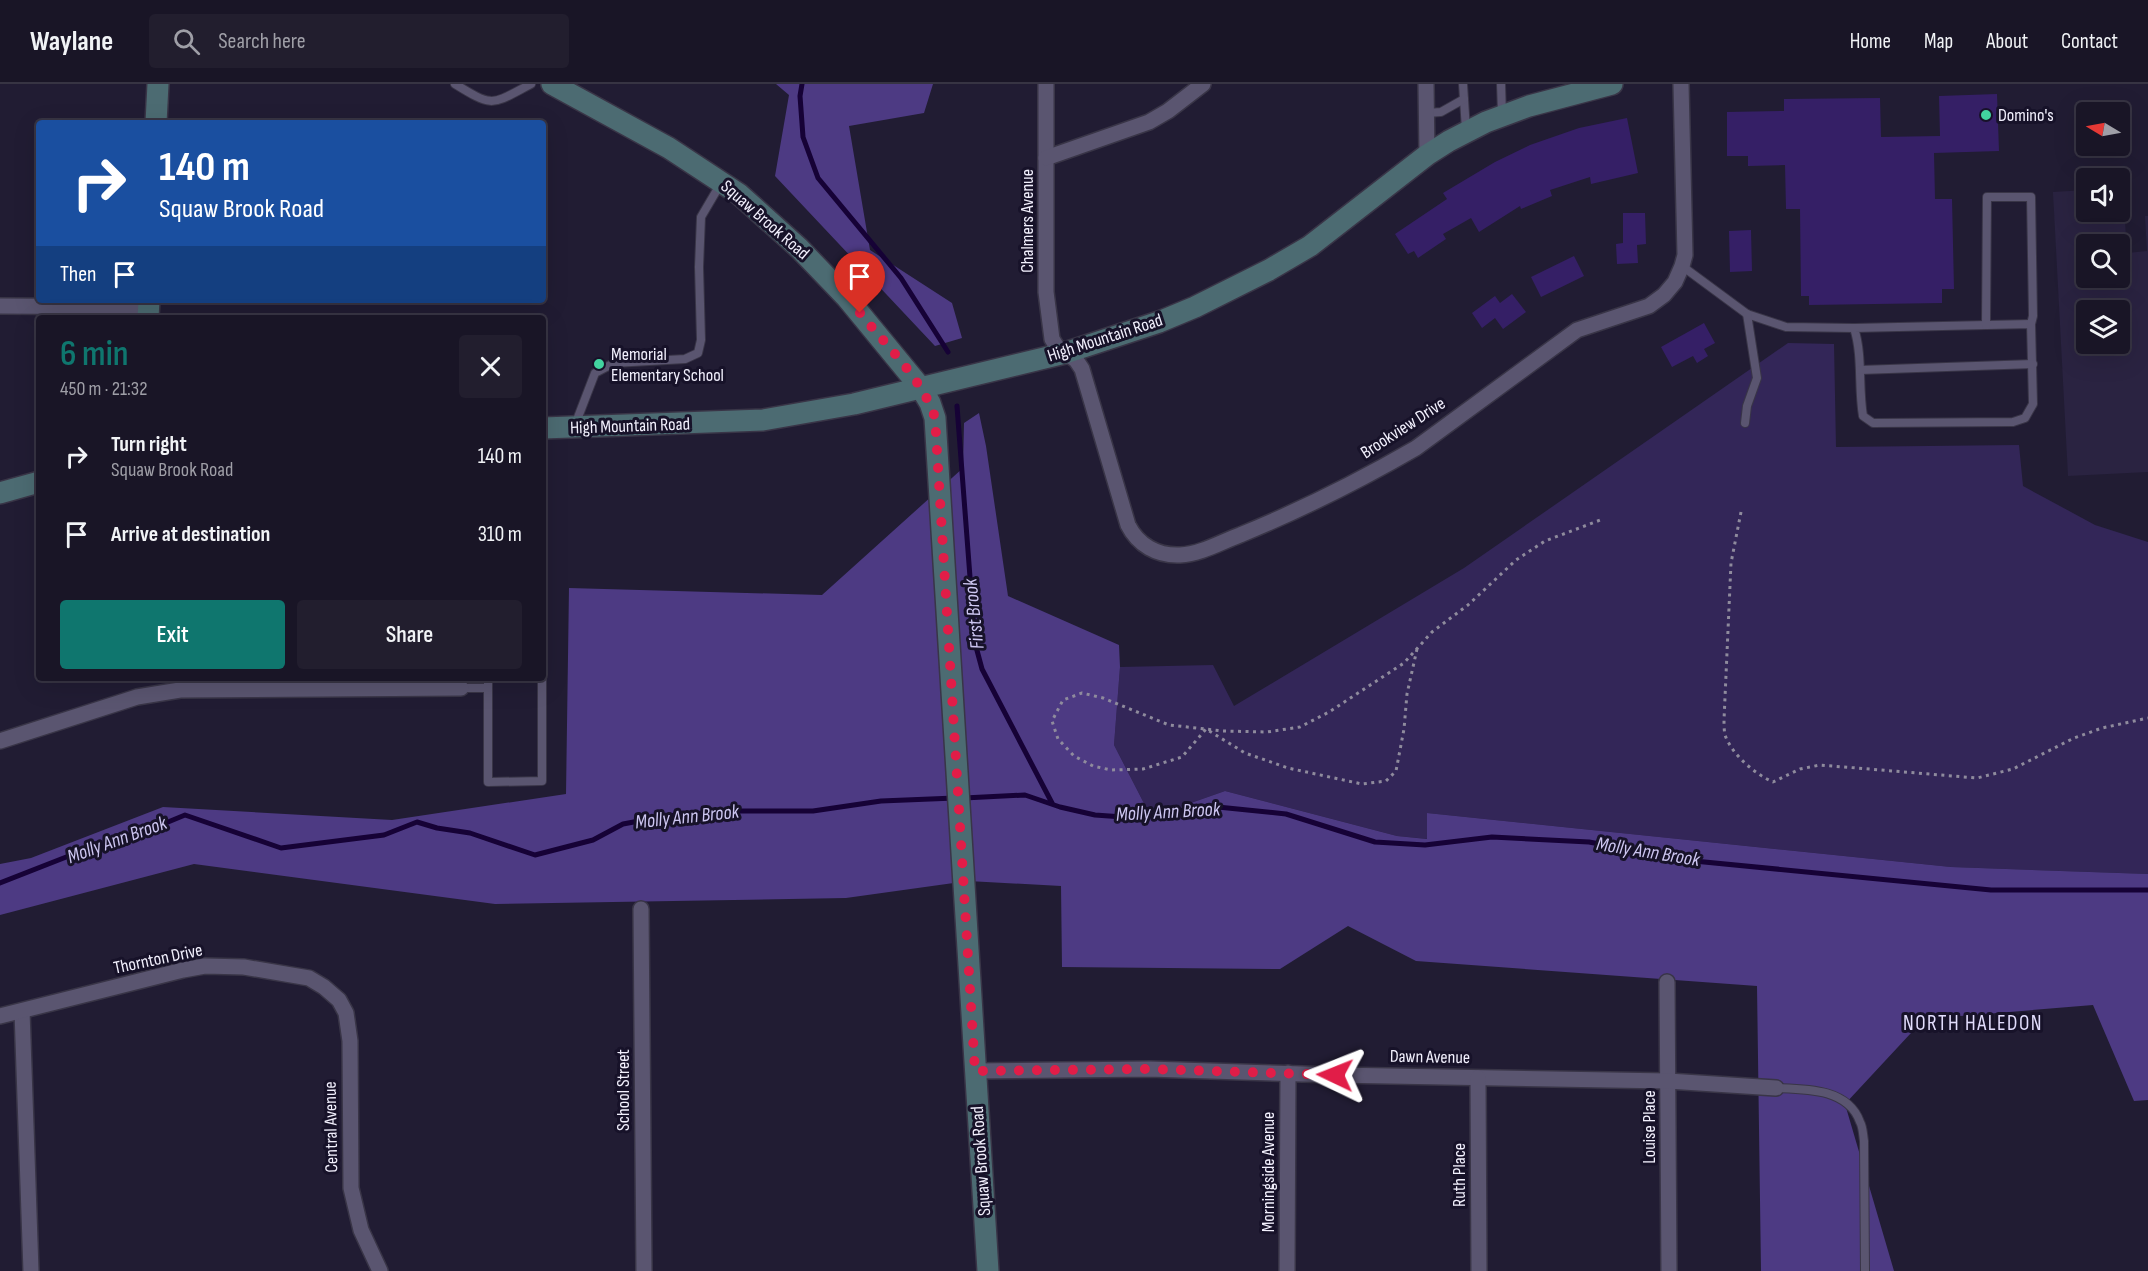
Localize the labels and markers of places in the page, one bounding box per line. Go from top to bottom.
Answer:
place label: Domino's [1998,105,2054,126]
marker: Domino's [1979,108,1993,122]
pin [834,251,885,313]
place label: Memorial Elementary School [611,344,724,386]
marker: Memorial Elementary School [592,357,606,371]

